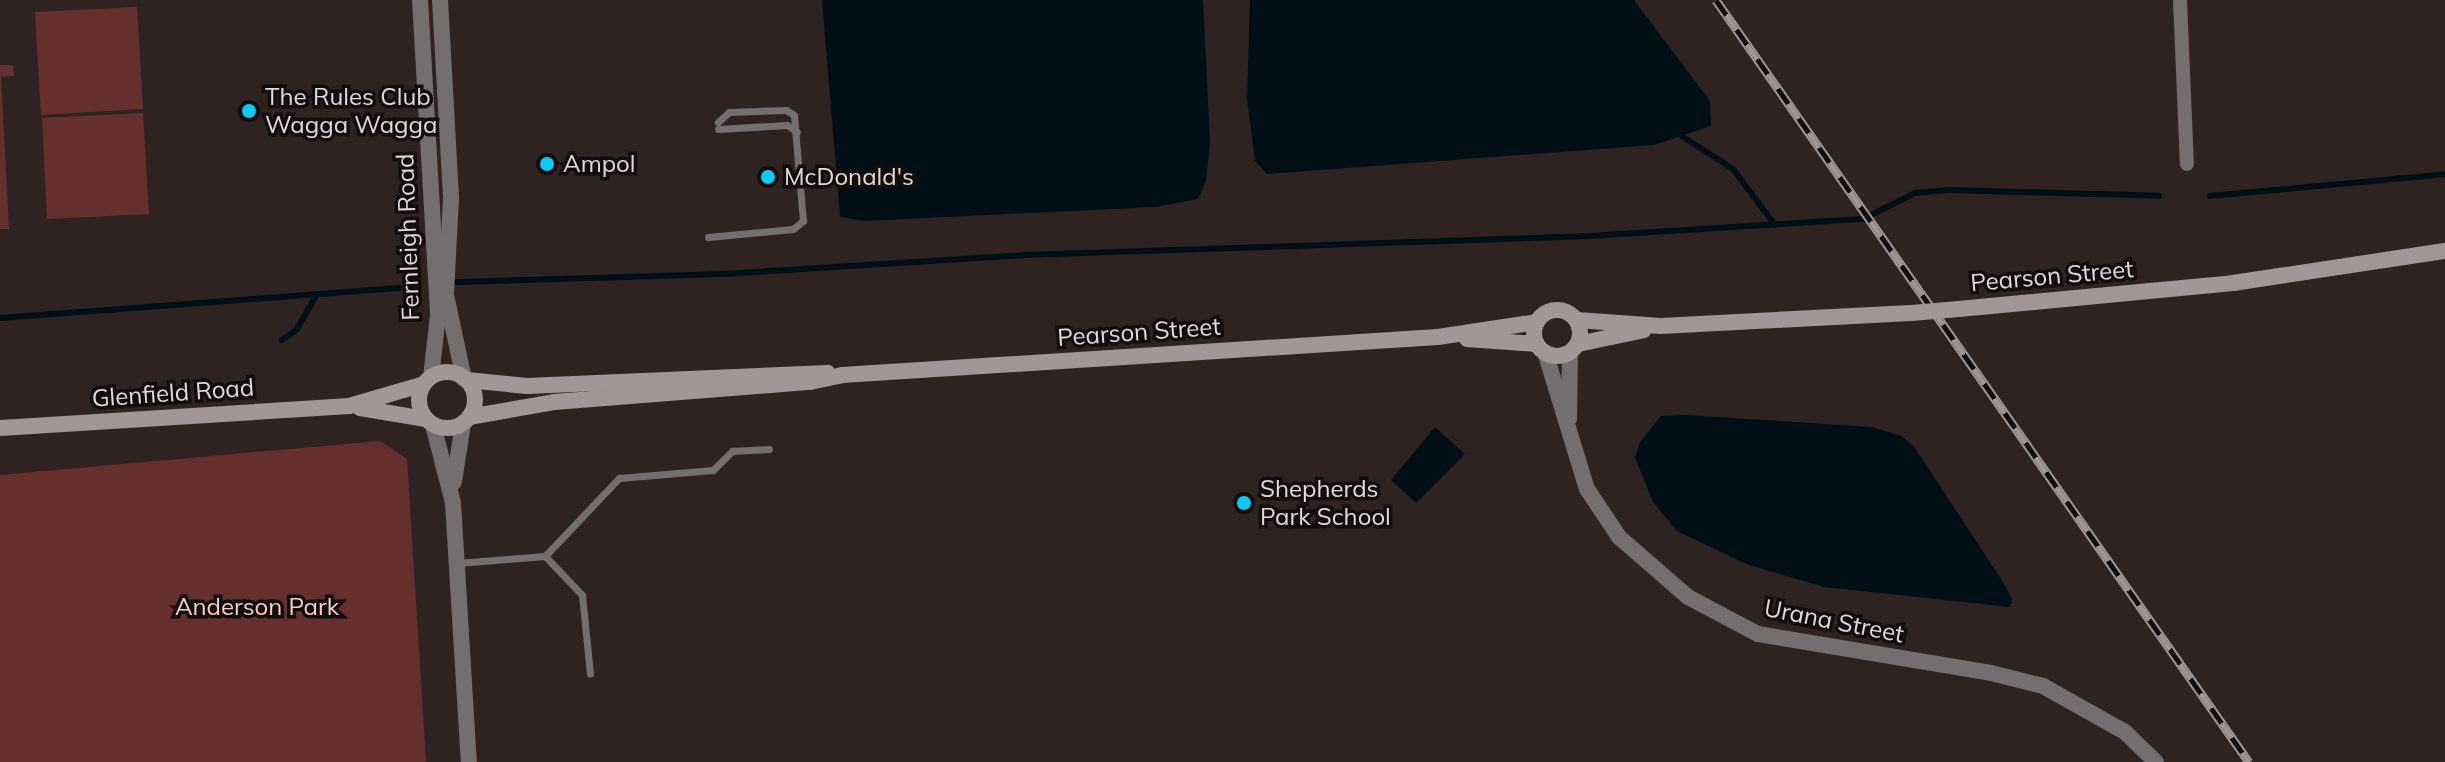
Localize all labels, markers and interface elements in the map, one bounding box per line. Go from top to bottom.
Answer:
place label: The Rules Club Wagga Wagga [265,83,437,139]
marker: The Rules Club Wagga Wagga [240,102,258,120]
place label: Ampol [563,150,636,178]
street label: Fernleigh Road [391,153,425,321]
marker: Ampol [538,155,556,173]
place label: McDonald's [784,163,914,191]
marker: McDonald's [759,168,777,186]
street label: Pearson Street [1969,255,2135,297]
street label: Pearson Street [1056,312,1222,352]
street label: Glenfield Road [91,373,255,413]
place label: Shepherds Park School [1260,475,1391,531]
marker: Shepherds Park School [1235,494,1253,512]
park label: Anderson Park [175,593,339,621]
street label: Urana Street [1762,593,1906,649]

